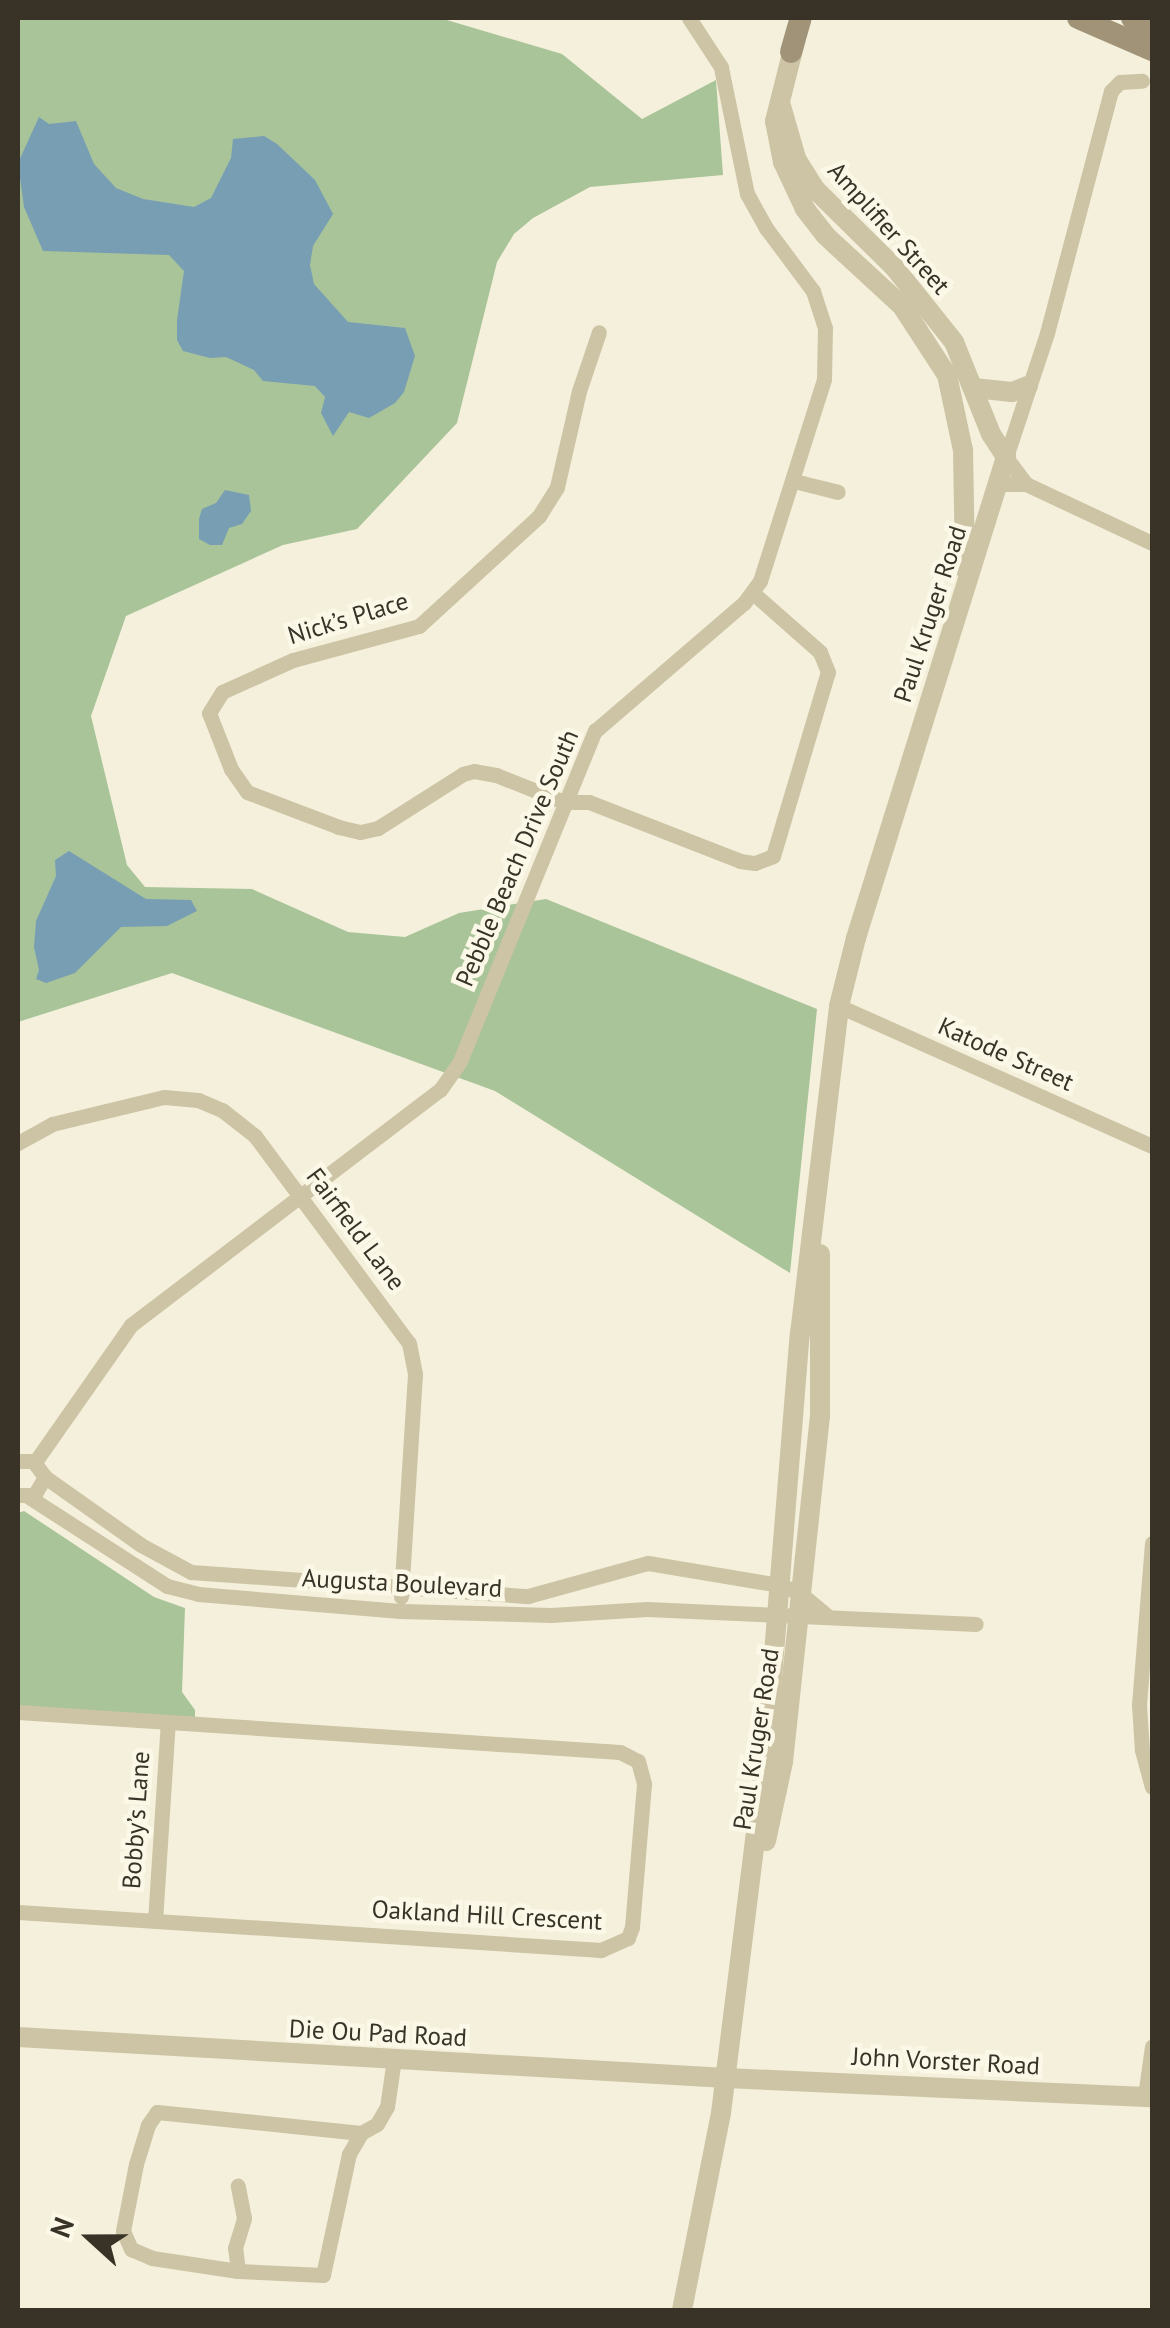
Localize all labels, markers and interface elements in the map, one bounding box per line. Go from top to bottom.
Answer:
street label: Amplifier Street [822,156,956,300]
street label: Paul Kruger Road [887,522,973,706]
street label: Nick’s Place [284,585,412,651]
street label: Pebble Beach Drive South [449,725,585,991]
street label: Katode Street [934,1011,1078,1097]
street label: Fairfield Lane [300,1162,412,1296]
street label: Augusta Boulevard [301,1563,503,1603]
street label: Paul Kruger Road [727,1646,785,1832]
street label: Bobby’s Lane [116,1750,156,1890]
street label: Oakland Hill Crescent [371,1894,603,1936]
street label: Die Ou Pad Road [288,2013,468,2053]
street label: John Vorster Road [851,2041,1041,2081]
north arrow [40,2188,140,2288]
text: N [41,2212,82,2242]

